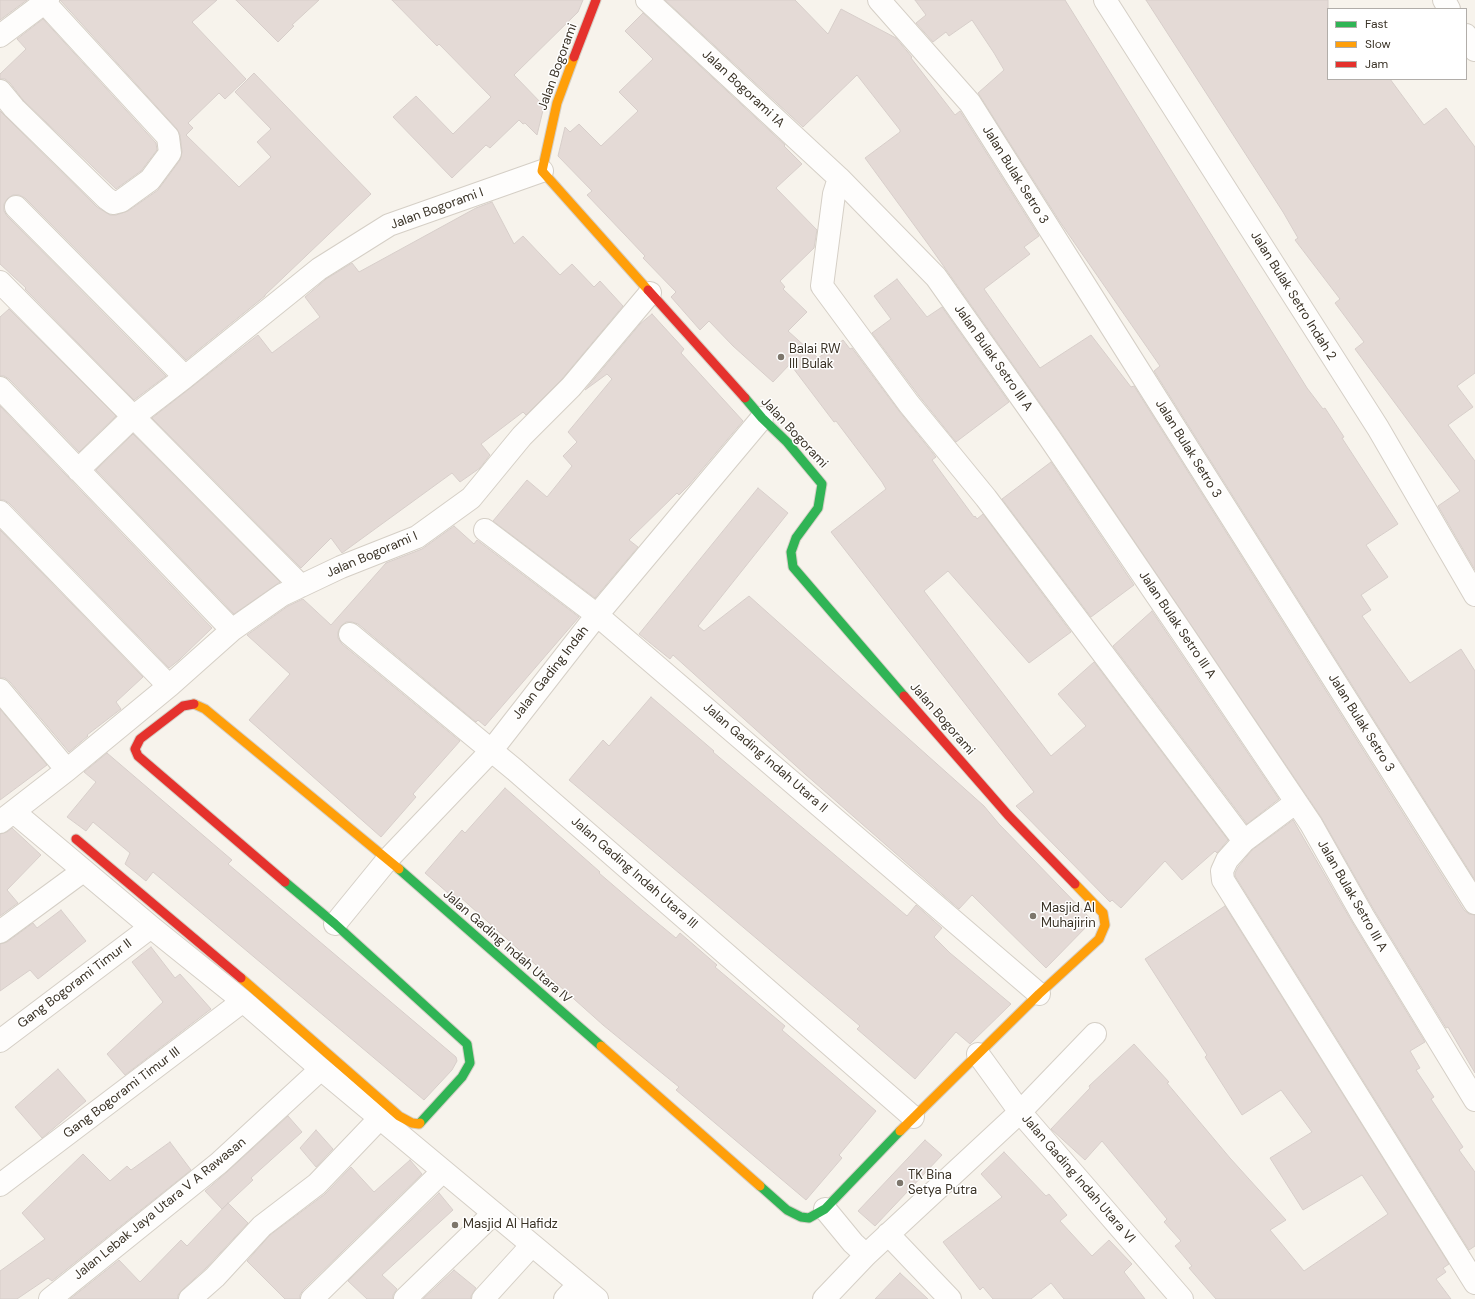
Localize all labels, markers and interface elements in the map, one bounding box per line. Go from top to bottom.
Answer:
legend [1327,8,1467,80]
text: Fast [1365,16,1388,32]
street label: Jalan Bogorami [535,22,581,112]
text: Slow [1365,36,1391,52]
street label: Jalan Bogorami 1A [698,47,788,131]
text: Jam [1365,56,1388,72]
street label: Jalan Bulak Setro 3 [978,123,1052,227]
street label: Jalan Bogorami I [389,185,485,233]
street label: Jalan Bulak Setro Indah 2 [1247,229,1339,363]
street label: Jalan Bulak Setro III A [950,302,1036,414]
place label: Balai RW III Bulak [789,342,841,373]
marker: Balai RW III Bulak [776,352,786,362]
street label: Jalan Bogorami [757,394,831,472]
street label: Jalan Bulak Setro 3 [1151,397,1225,501]
street label: Jalan Bogorami I [324,529,420,581]
street label: Jalan Bulak Setro III A [1135,568,1219,682]
street label: Jalan Gading Indah [510,623,592,723]
street label: Jalan Bulak Setro 3 [1324,671,1398,775]
street label: Jalan Bogorami [906,680,978,758]
street label: Jalan Gading Indah Utara II [700,700,830,816]
street label: Jalan Gading Indah Utara III [568,814,700,932]
street label: Jalan Bulak Setro III A [1314,837,1390,955]
street label: Jalan Gading Indah Utara IV [440,887,574,1007]
place label: Masjid Al Muhajirin [1041,901,1096,932]
marker: Masjid Al Muhajirin [1028,911,1038,921]
street label: Gang Bogorami Timur II [15,936,135,1032]
street label: Gang Bogorami Timur III [61,1044,183,1142]
street label: Jalan Gading Indah Utara VI [1018,1112,1138,1246]
street label: Jalan Lebak Jaya Utara V A Rawasan [71,1135,249,1283]
place label: TK Bina Setya Putra [908,1168,977,1199]
marker: TK Bina Setya Putra [895,1178,905,1188]
place label: Masjid Al Hafidz [463,1217,558,1233]
marker: Masjid Al Hafidz [450,1220,460,1230]

